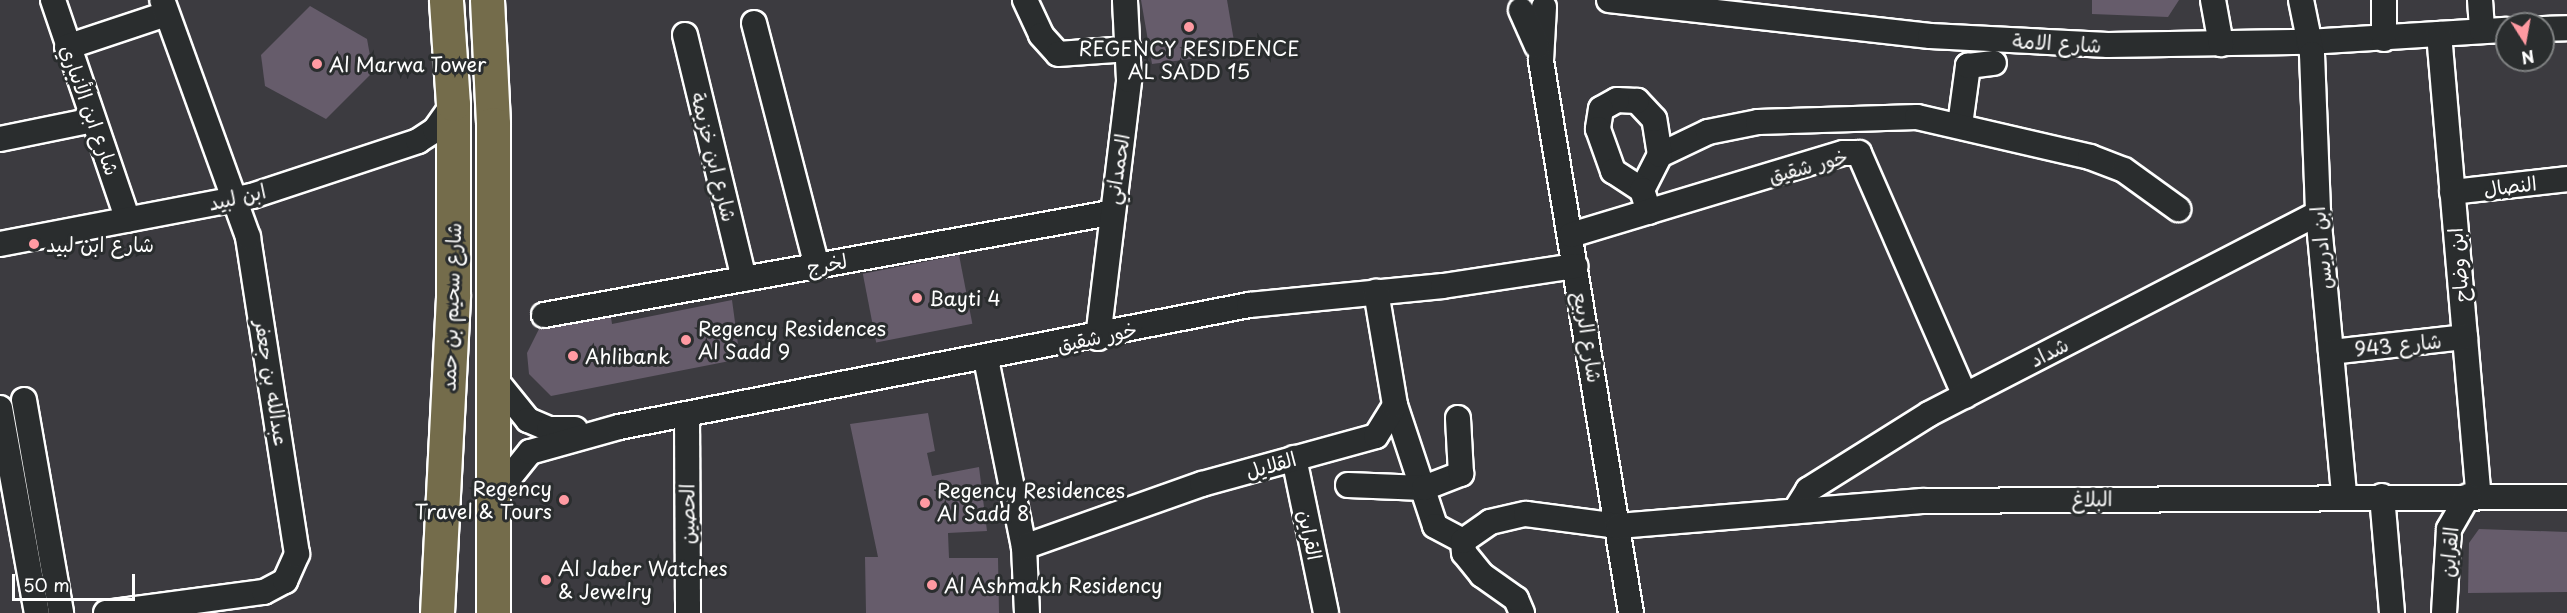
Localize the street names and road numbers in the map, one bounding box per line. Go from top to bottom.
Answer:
street label: شارع الامة [2012,29,2102,57]
street label: شارع ابن الأنباري [55,42,125,178]
street label: شارع ابن خزيمة [686,90,742,224]
street label: الحمداني [1100,132,1134,206]
street label: خور شقيق [1766,144,1850,188]
street label: النصال [2482,171,2538,201]
street label: ابن لبيد [206,179,268,215]
street label: ابن ادريس [2305,206,2337,290]
street label: شارع سحيم بن حمد [436,222,466,392]
street label: ابن وضاح [2443,227,2473,303]
street label: لخرج [805,249,849,279]
street label: شارع الربيع [1569,290,1607,384]
street label: خور شقيق [1055,317,1139,357]
street label: عبدالله بن جعفر [250,318,294,448]
street label: شارع 943 [2353,328,2443,362]
street label: شداد [2026,332,2072,372]
street label: القلايل [1243,446,1299,484]
street label: الحصين [675,484,699,544]
street label: البلاغ [2071,487,2113,511]
street label: القراين [1293,508,1327,562]
street label: القراين [2435,526,2463,578]

